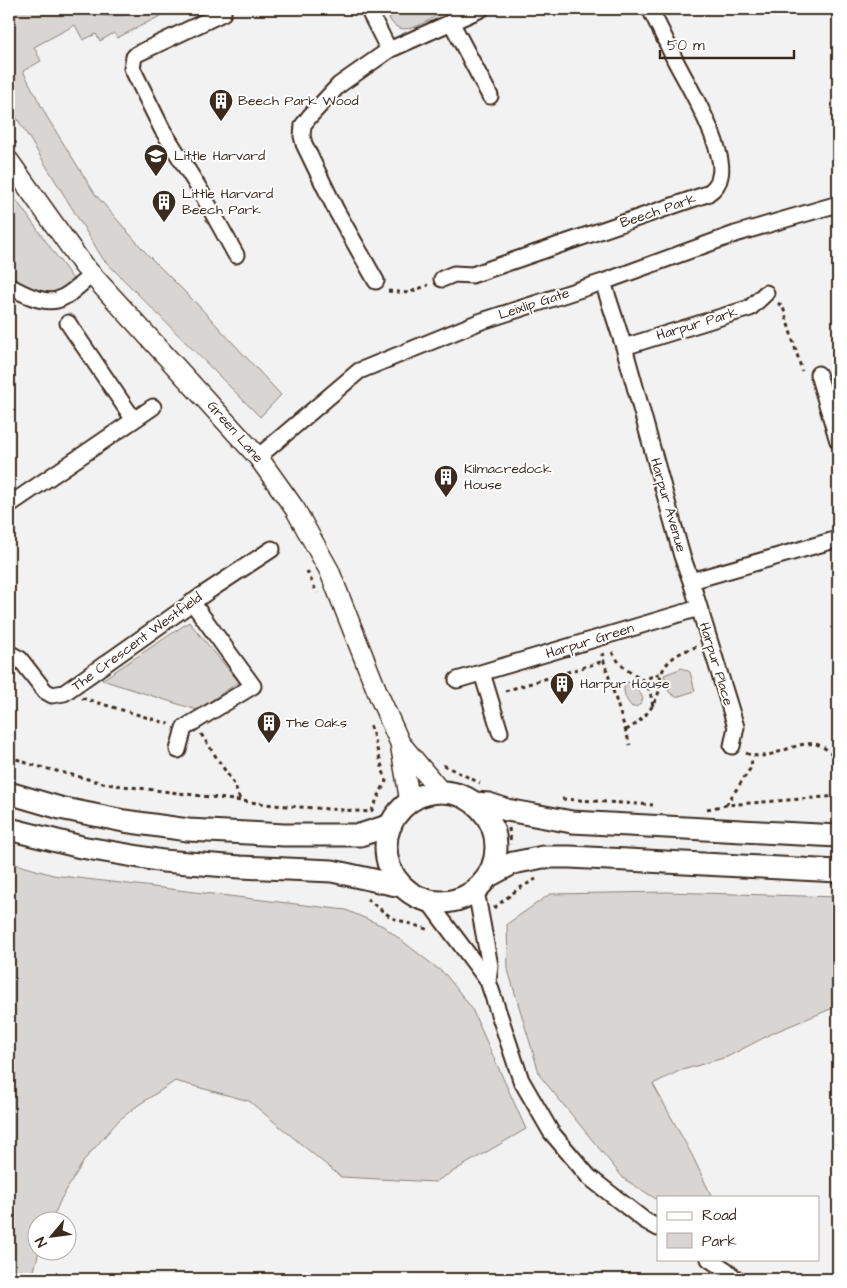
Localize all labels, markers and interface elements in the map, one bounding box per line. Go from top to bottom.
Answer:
scale bar [660,28,793,60]
text: 50 m [667,35,705,56]
building icon: Beech Park Wood [208,88,234,122]
place label: Beech Park Wood [238,91,359,111]
school or university icon: Little Harvard [143,143,169,177]
place label: Little Harvard [174,146,265,166]
place label: Little Harvard Beech Park [182,184,273,220]
building icon: Little Harvard Beech Park [151,189,177,223]
street label: Beech Park [617,189,699,233]
street label: Leixlip Gate [496,283,573,325]
street label: Harpur Park [654,302,740,346]
street label: Green Lane [202,397,268,468]
street label: Harpur Avenue [645,456,691,555]
place label: Kilmacredock House [464,459,552,495]
building icon: Kilmacredock House [433,464,459,498]
street label: The Crescent Westfield [68,588,206,696]
street label: Harpur Green [544,618,636,664]
street label: Harpur Place [694,620,738,709]
building icon: Harpur House [549,671,575,705]
place label: Harpur House [580,674,670,694]
building icon: The Oaks [256,710,282,744]
place label: The Oaks [286,713,347,733]
legend [657,1196,820,1260]
text: Road [702,1205,737,1226]
north arrow [28,1210,78,1260]
text: Park [702,1231,737,1252]
text: N [31,1233,52,1251]

